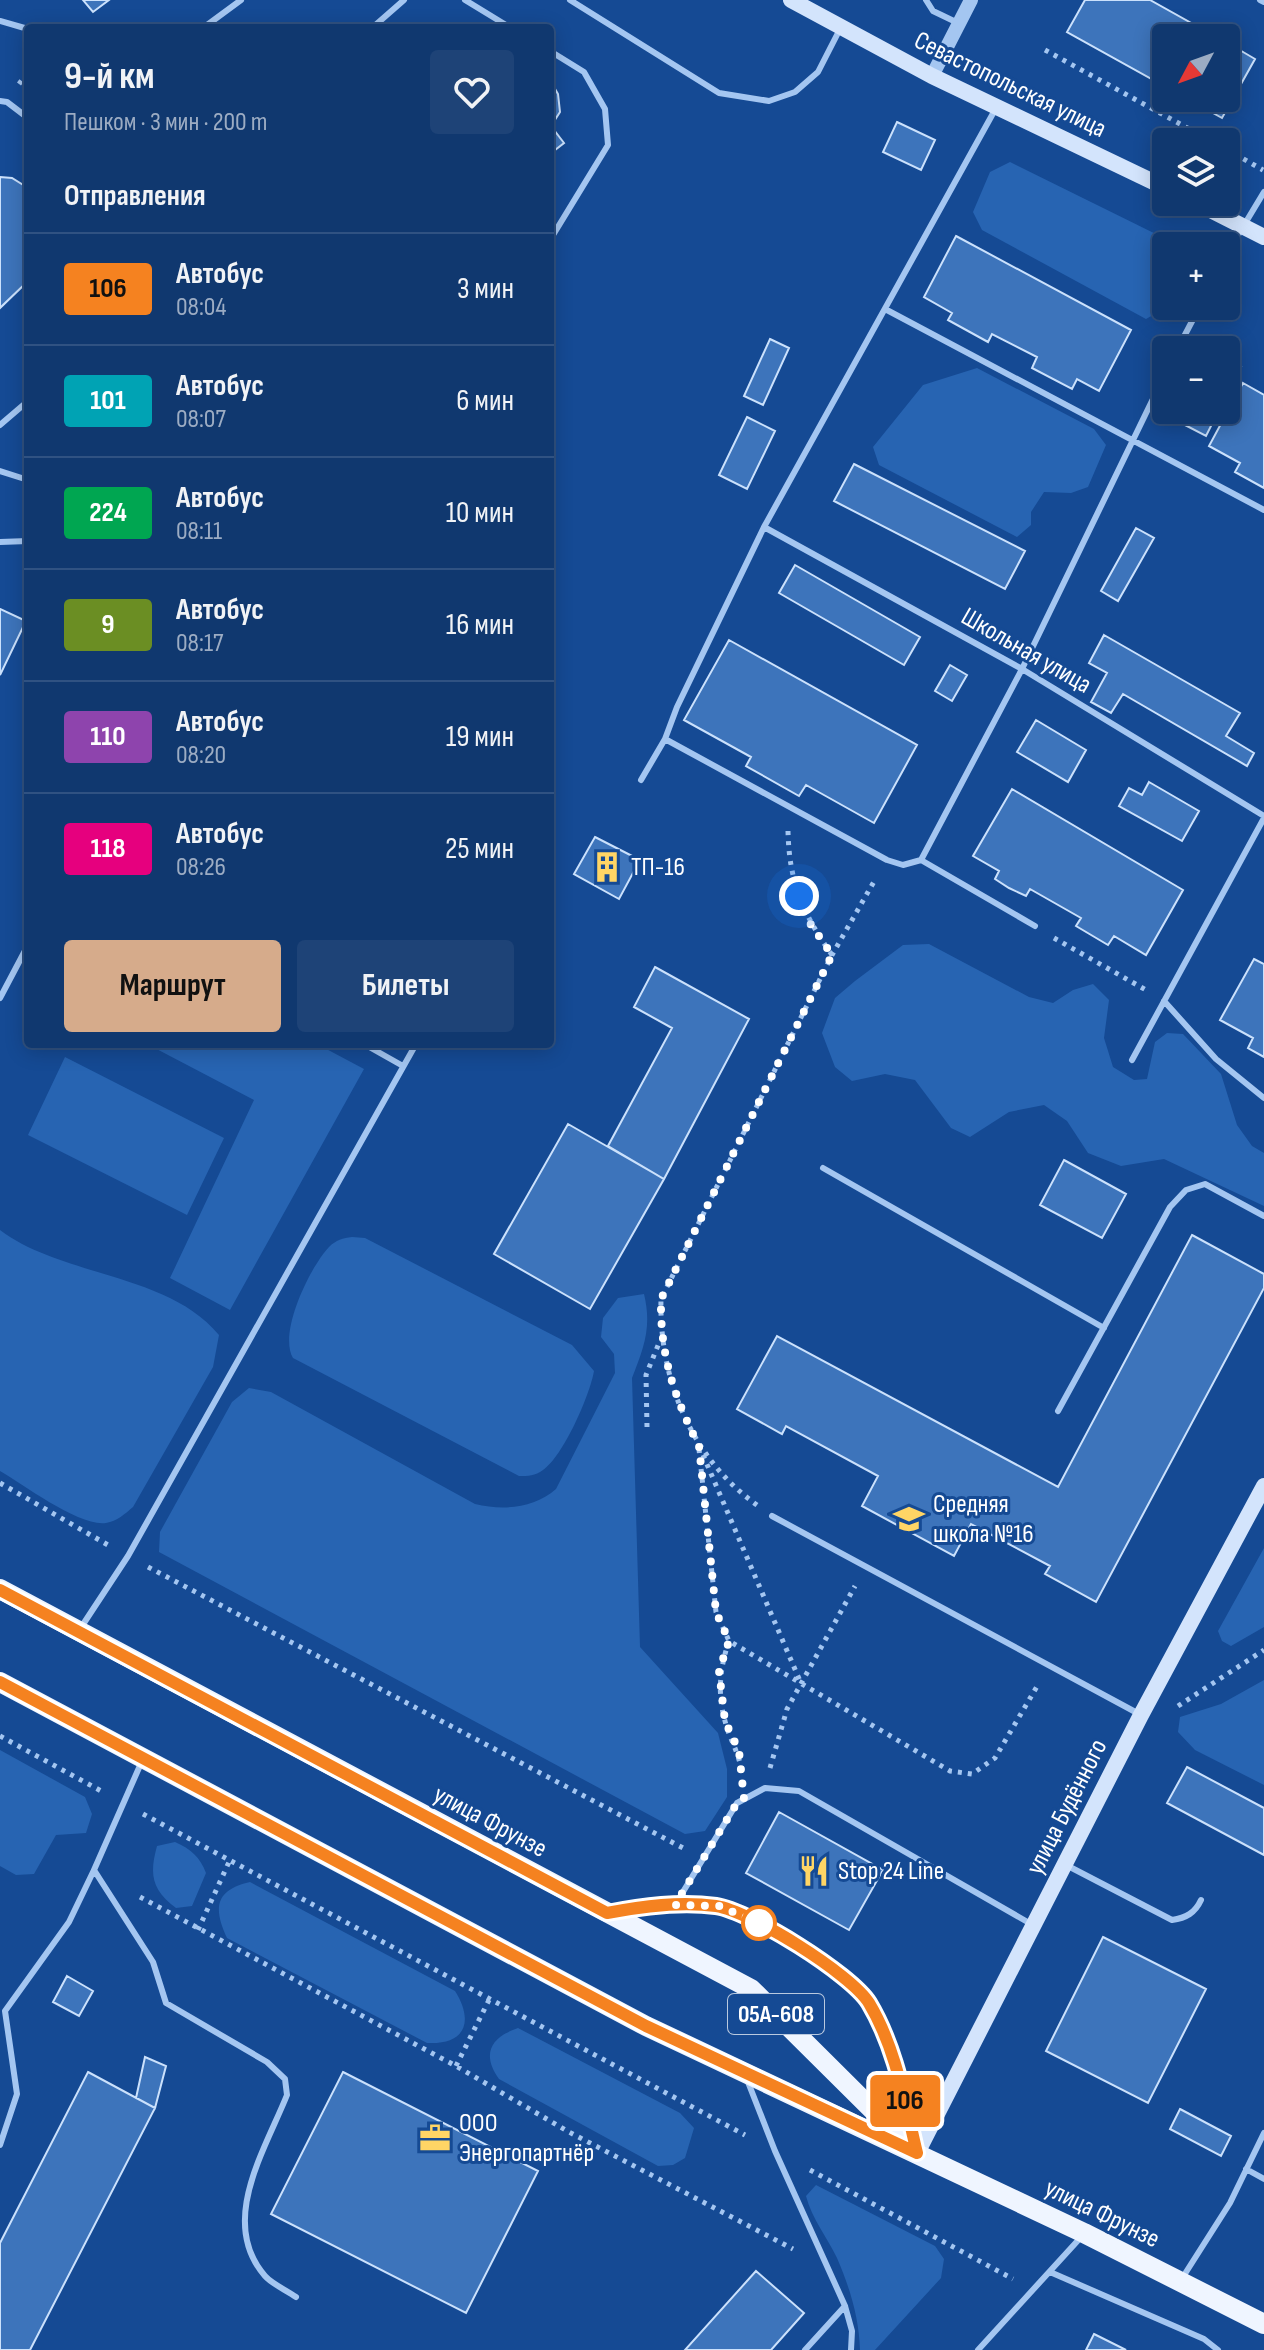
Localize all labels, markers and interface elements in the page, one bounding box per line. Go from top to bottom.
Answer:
north arrow [1152,24,1240,112]
map controls [1152,24,1240,424]
street label: Севастопольская улица [909,25,1111,145]
button: heart [430,50,514,134]
text: 9-й км [64,54,155,99]
text: Пешком · 3 мин · 200 m [64,107,268,138]
button: layers [1152,128,1240,216]
text: Отправления [64,178,206,214]
button: + [1152,232,1240,320]
text: Автобус [176,256,264,292]
text: 3 мин [457,271,514,307]
text: 106 [89,272,127,305]
text: 08:04 [176,292,226,323]
button: − [1152,336,1240,424]
text: Автобус [176,368,264,404]
text: 6 мин [456,383,514,419]
text: 101 [90,384,126,417]
text: 08:07 [176,404,226,435]
text: Автобус [176,480,264,516]
text: 10 мин [446,495,514,531]
text: 224 [89,496,127,529]
text: 08:11 [176,516,222,547]
text: Автобус [176,592,264,628]
street label: Школьная улица [955,601,1097,701]
text: 16 мин [446,607,514,643]
text: 9 [101,608,115,641]
text: 08:17 [176,628,223,659]
text: Автобус [176,704,264,740]
text: 19 мин [446,719,514,755]
text: 110 [90,720,126,753]
text: 08:20 [176,740,226,771]
text: Автобус [176,816,264,852]
text: 25 мин [445,831,514,867]
text: 118 [90,832,126,865]
building icon: ТП-16 [590,850,624,884]
text: 08:26 [176,852,226,883]
place label: ТП-16 [631,852,685,883]
your location [779,876,819,916]
button: Маршрут [64,940,281,1032]
button: Билеты [297,940,514,1032]
place label: Средняя школа №16 [933,1489,1034,1550]
school or university icon: Средняя школа №16 [892,1502,926,1536]
street label: улица Будённого [1020,1734,1114,1880]
street label: улица Фрунзе [428,1779,552,1865]
restaurant icon: Stop 24 Line [797,1854,831,1888]
place label: Stop 24 Line [838,1856,944,1887]
unlabelled marker [742,1906,776,1940]
road number: 05А-608 [728,1994,824,2034]
line badge: 106 [859,2075,951,2127]
text: 106 [886,2084,924,2117]
place label: ООО Энергопартнёр [459,2108,594,2169]
office icon: ООО Энергопартнёр [418,2121,452,2155]
street label: улица Фрунзе [1040,2173,1164,2255]

